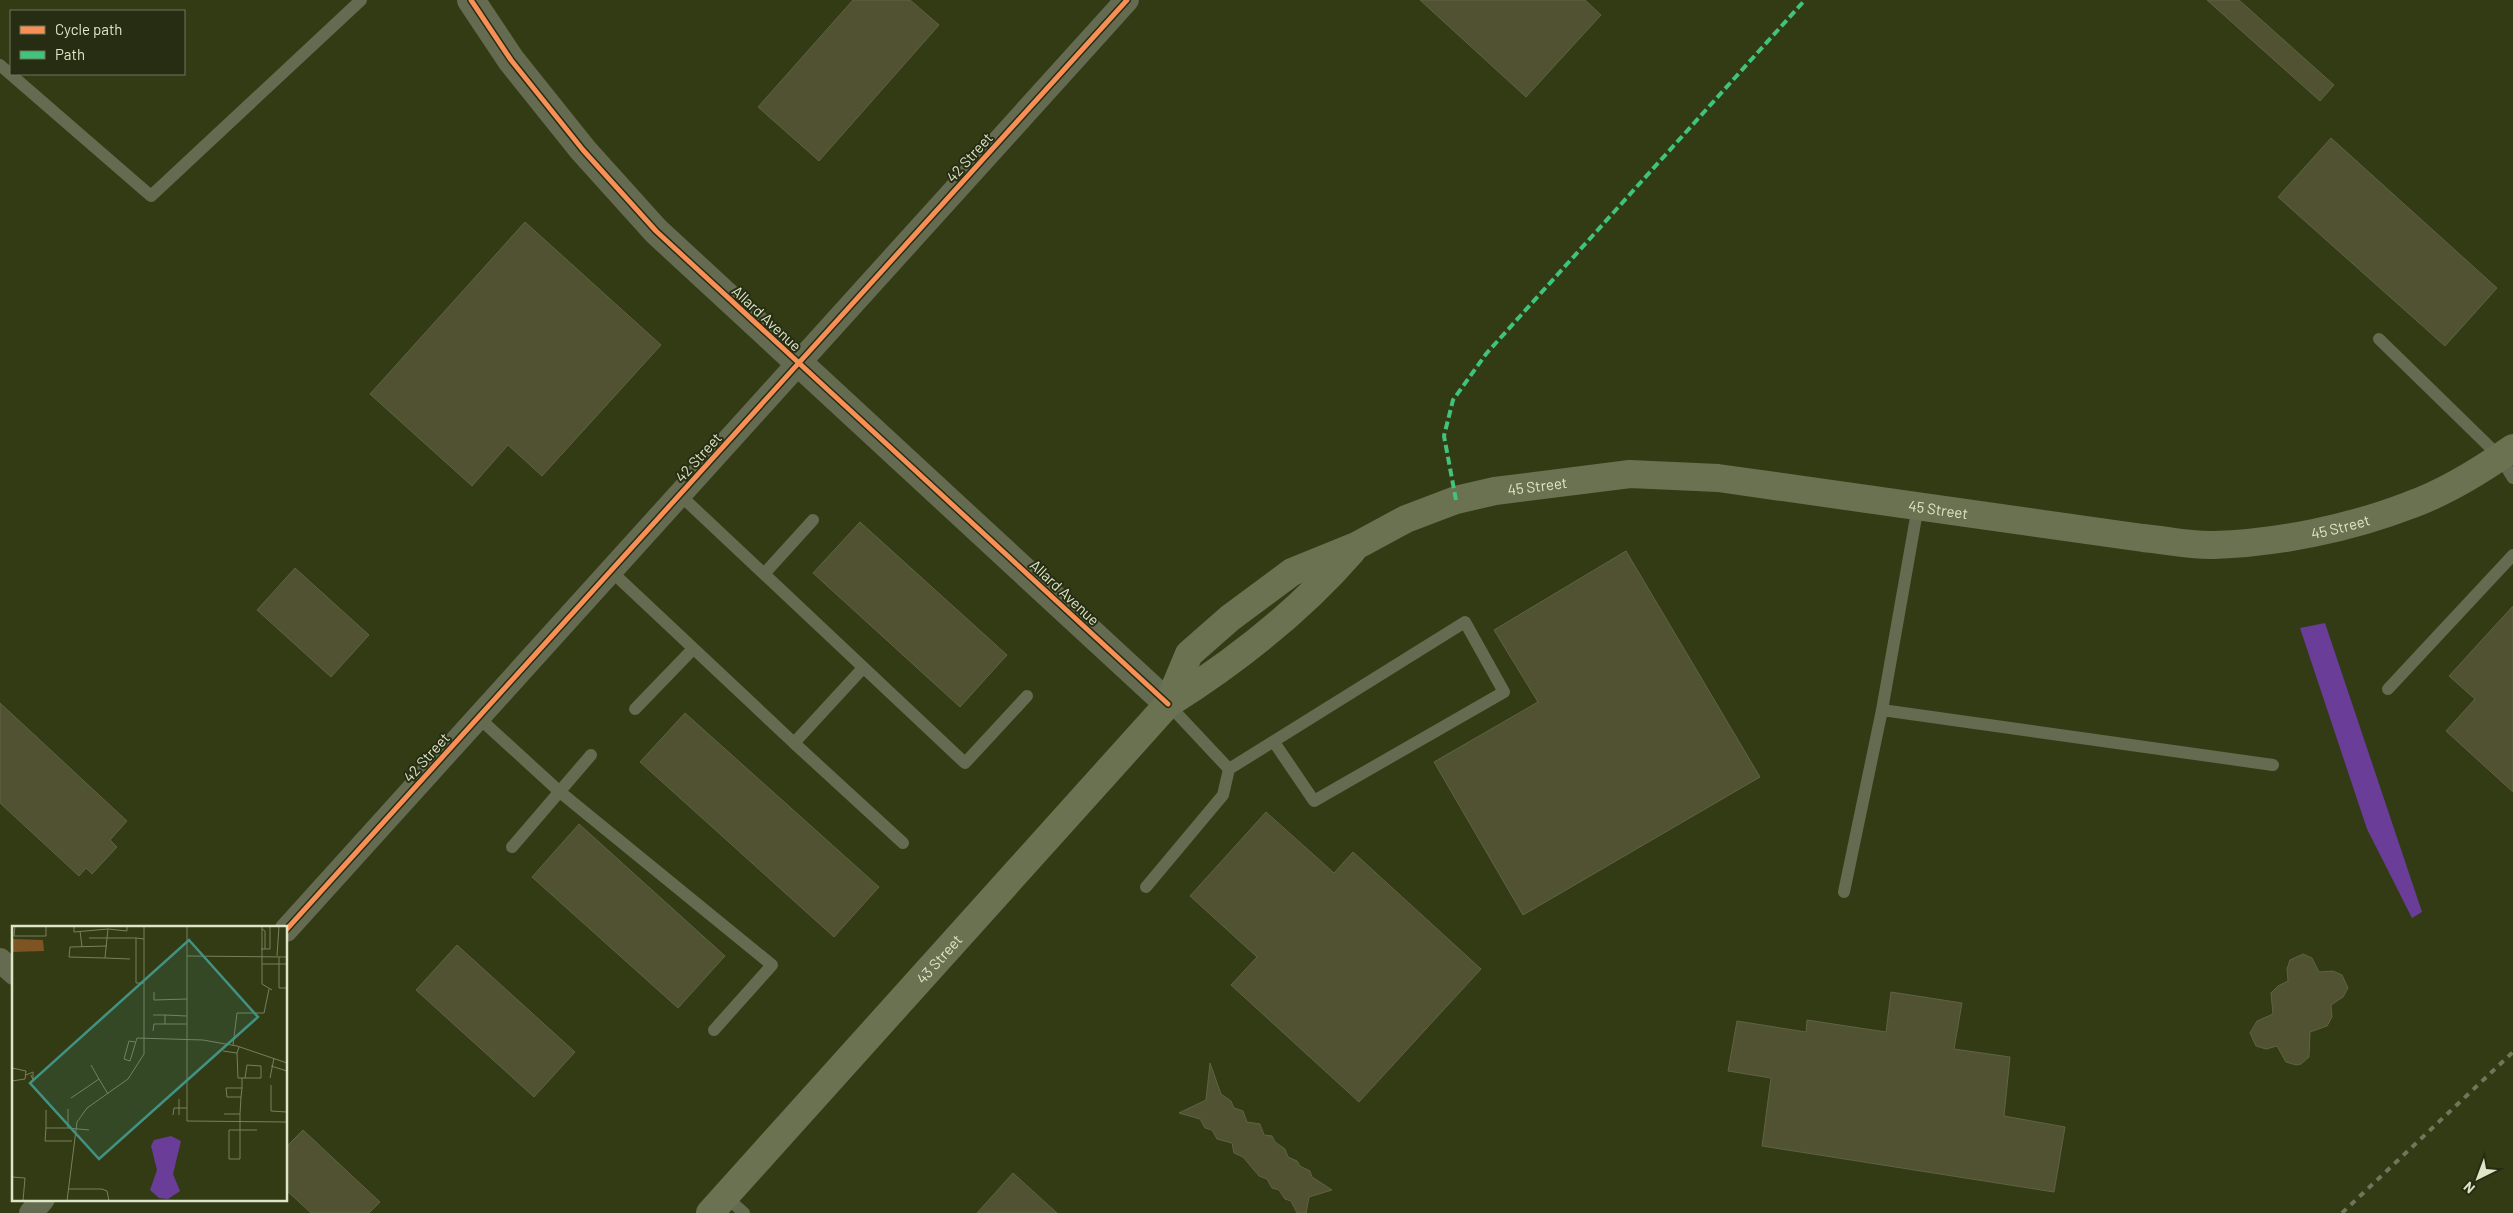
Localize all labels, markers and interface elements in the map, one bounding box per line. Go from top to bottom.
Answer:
legend [10,10,185,75]
text: Cycle path [55,20,122,38]
text: Path [55,45,85,63]
street label: 42 Street [942,129,996,185]
street label: Allard Avenue [729,281,805,355]
street label: 42 Street [671,429,725,485]
street label: 45 Street [1506,473,1568,498]
street label: 45 Street [1907,496,1969,522]
street label: 45 Street [2309,510,2372,542]
street label: Allard Avenue [1027,555,1103,629]
street label: 42 Street [399,729,453,785]
inset map [12,926,288,1200]
street label: 43 Street [912,930,966,987]
north arrow [2453,1153,2503,1203]
text: N [2460,1179,2478,1197]

